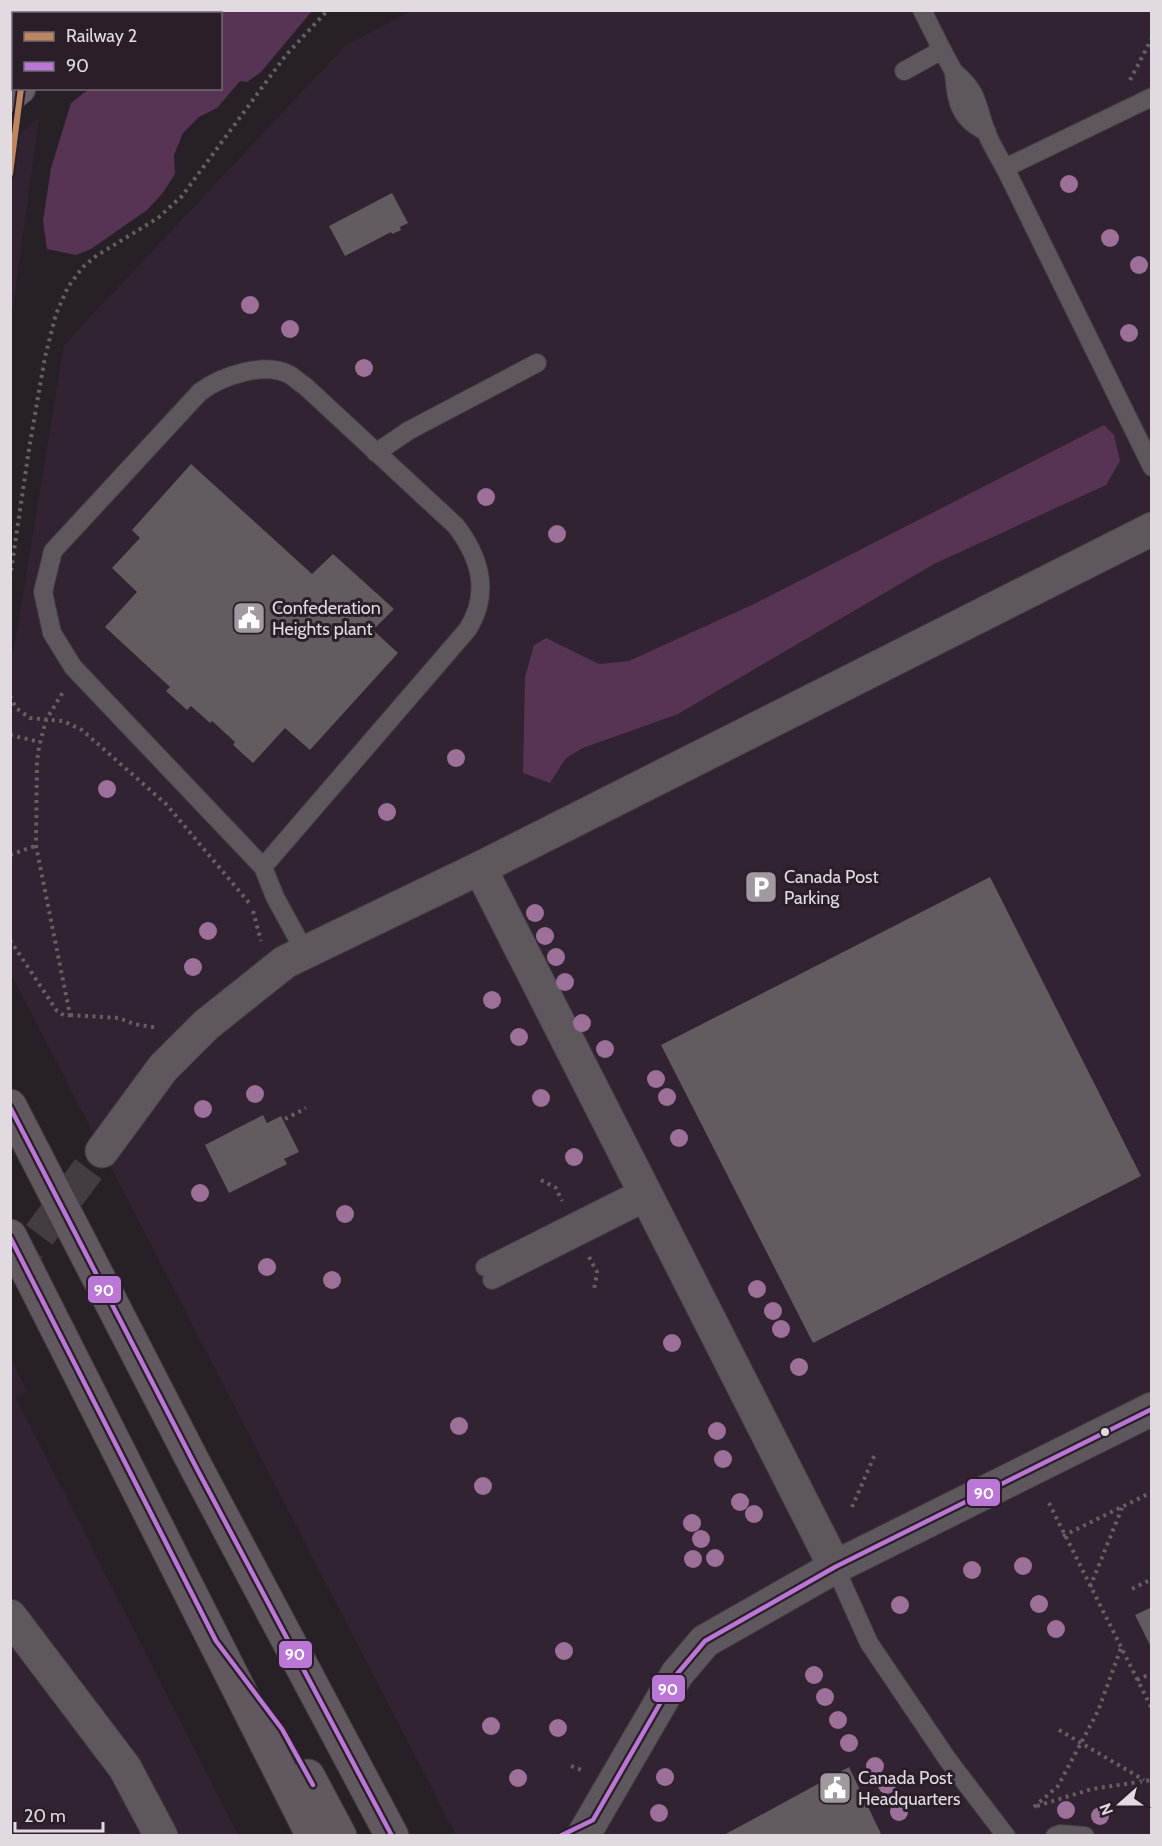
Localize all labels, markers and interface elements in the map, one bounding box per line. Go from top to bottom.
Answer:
legend [12,12,222,90]
text: Railway 2 [66,25,137,47]
text: 90 [66,55,89,77]
place label: Confederation Heights plant [272,597,381,640]
public building icon: Confederation Heights plant [231,600,267,636]
place label: Canada Post Parking [784,866,879,909]
parking icon: Canada Post Parking [743,869,779,905]
line badge: 90 [87,1275,122,1304]
text: 90 [94,1281,114,1300]
unlabelled marker [1099,1426,1111,1438]
line badge: 90 [966,1478,1001,1507]
text: 90 [974,1484,994,1503]
line badge: 90 [278,1640,313,1669]
text: 90 [285,1645,305,1664]
line badge: 90 [651,1674,686,1703]
text: 90 [658,1680,678,1699]
place label: Canada Post Headquarters [858,1767,960,1810]
public building icon: Canada Post Headquarters [817,1770,853,1806]
north arrow [1090,1774,1150,1834]
scale bar [15,1795,104,1833]
text: N [1096,1801,1117,1818]
text: 20 m [24,1805,66,1827]

